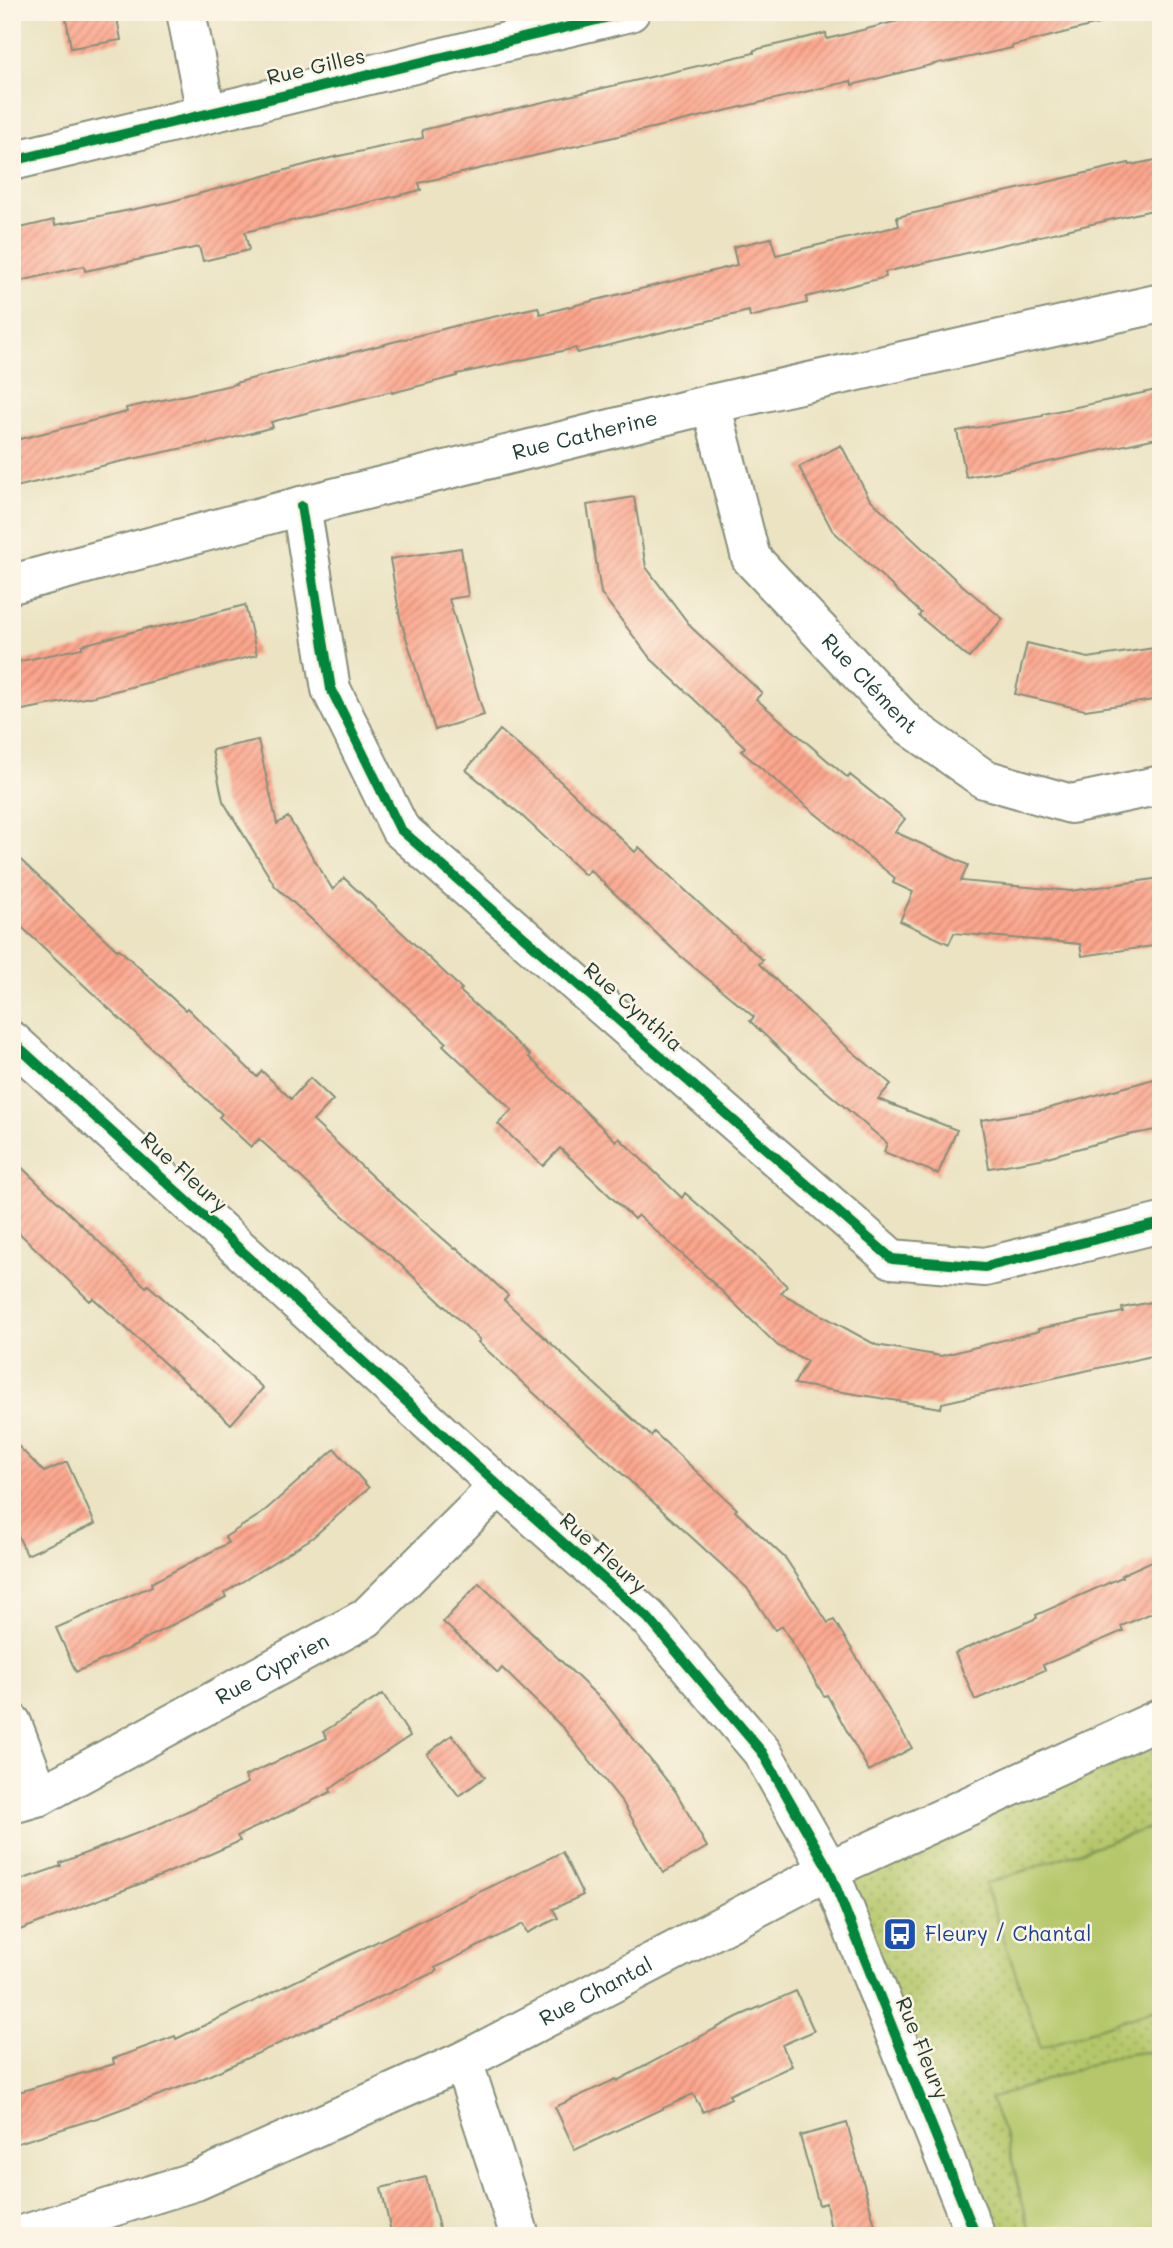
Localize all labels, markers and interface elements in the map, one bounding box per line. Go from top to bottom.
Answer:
street label: Rue Gilles [264,41,368,90]
street label: Rue Catherine [509,403,660,465]
street label: Rue Clément [817,627,923,739]
street label: Rue Cynthia [579,955,689,1056]
street label: Rue Fleury [136,1125,234,1217]
street label: Rue Fleury [555,1506,653,1598]
street label: Rue Cyprien [210,1626,333,1710]
bus stop icon: Fleury / Chantal [881,1915,919,1953]
place label: Fleury / Chantal [925,1919,1092,1946]
street label: Rue Chantal [534,1950,656,2031]
street label: Rue Fleury [891,1992,956,2102]

